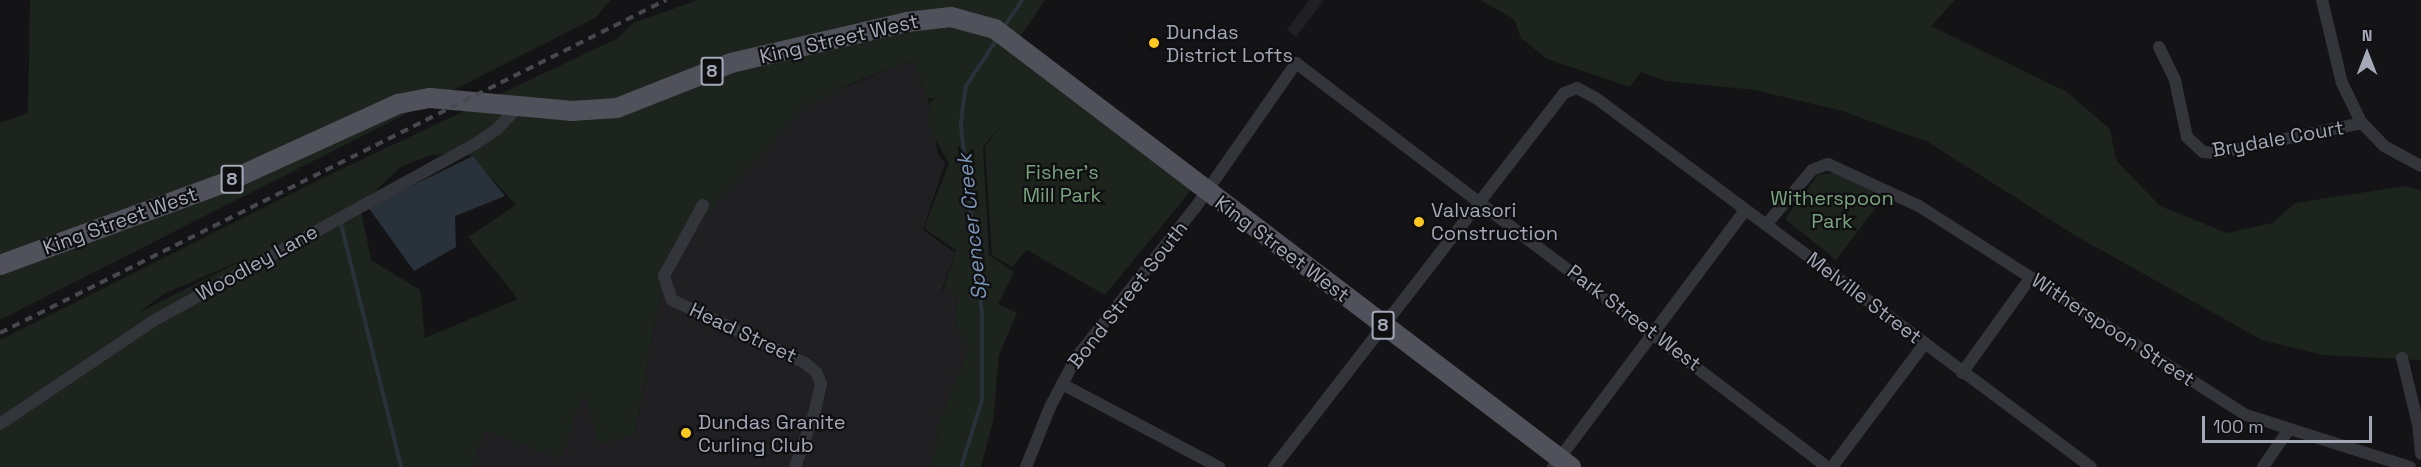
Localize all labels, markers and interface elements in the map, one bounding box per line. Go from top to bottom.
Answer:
street label: King Street West [757,9,921,69]
place label: Dundas District Lofts [1166,20,1293,67]
north arrow [2337,24,2397,84]
text: N [2362,25,2372,46]
marker: Dundas District Lofts [1147,36,1161,50]
road number: 8 [700,56,724,86]
street label: Brydale Court [2210,116,2346,162]
water label: Spencer Creek [952,152,992,302]
park label: Fisher's Mill Park [1023,161,1101,208]
road number: 8 [220,164,244,194]
street label: King Street West [40,182,200,260]
park label: Witherspoon Park [1770,186,1894,233]
street label: King Street West [1210,191,1354,307]
place label: Valvasori Construction [1431,198,1558,245]
marker: Valvasori Construction [1412,215,1426,229]
street label: Bond Street South [1063,217,1193,373]
street label: Woodley Lane [192,220,322,306]
street label: Melville Street [1802,247,1926,349]
street label: Park Street West [1562,260,1706,376]
street label: Witherspoon Street [2027,268,2199,392]
street label: Head Street [686,298,800,368]
road number: 8 [1371,310,1395,340]
scale bar [2205,404,2374,442]
place label: Dundas Granite Curling Club [698,410,845,457]
text: 100 m [2213,415,2264,438]
marker: Dundas Granite Curling Club [679,426,693,440]

